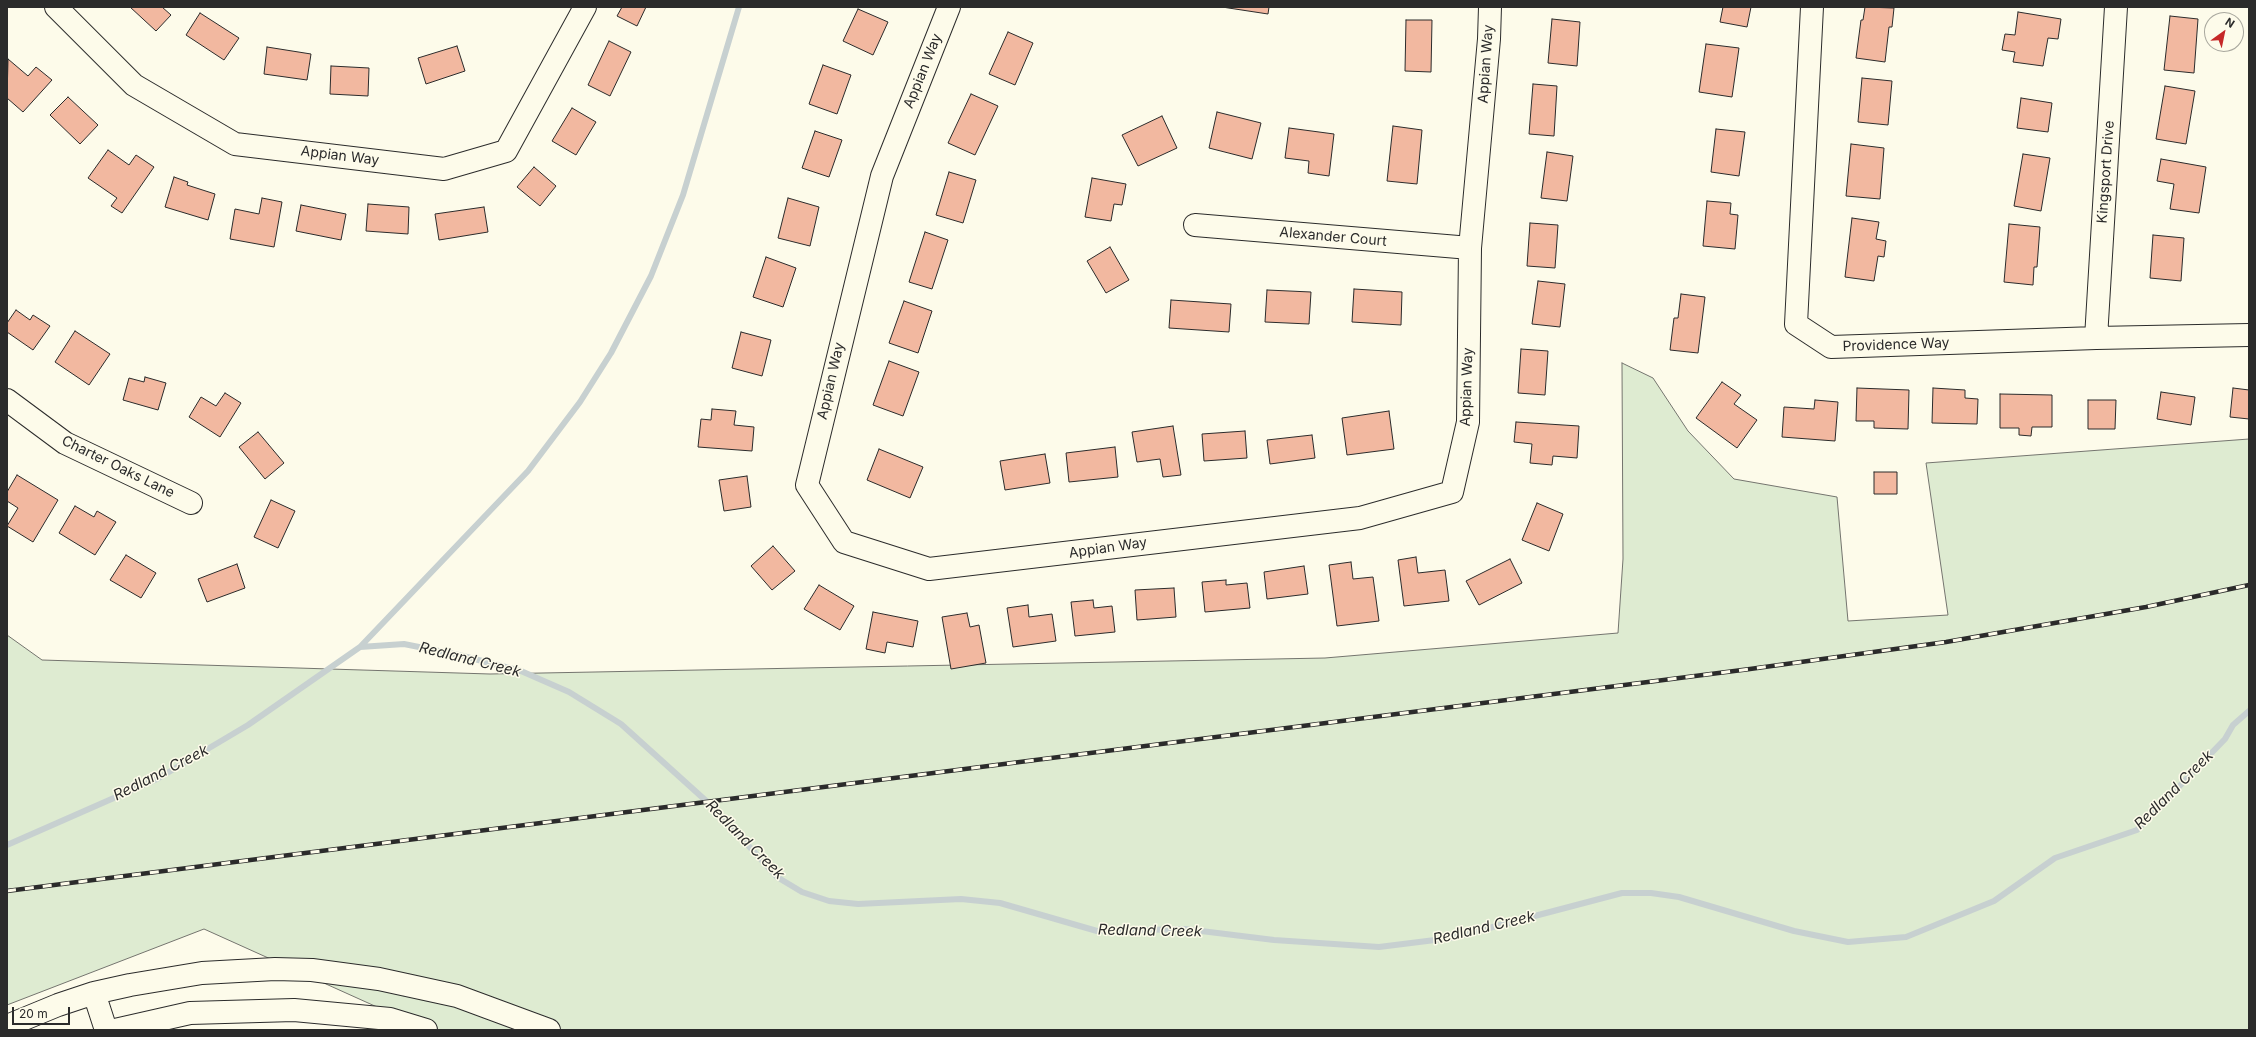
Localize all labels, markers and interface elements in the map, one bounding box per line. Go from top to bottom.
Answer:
north arrow [2204,12,2244,52]
text: N [2223,15,2237,31]
street label: Appian Way [1475,24,1497,104]
street label: Appian Way [900,31,946,111]
street label: Kingsport Drive [2094,120,2118,224]
street label: Appian Way [300,143,380,169]
street label: Alexander Court [1279,224,1387,250]
street label: Providence Way [1842,335,1950,355]
street label: Appian Way [814,341,848,421]
street label: Appian Way [1457,347,1477,427]
street label: Charter Oaks Lane [59,432,177,502]
street label: Appian Way [1068,534,1148,562]
water label: Redland Creek [417,639,523,681]
water label: Redland Creek [110,741,212,805]
water label: Redland Creek [2131,747,2217,833]
water label: Redland Creek [702,797,788,883]
water label: Redland Creek [1431,908,1537,948]
water label: Redland Creek [1098,921,1202,941]
scale bar [14,999,72,1025]
text: 20 m [19,1006,48,1021]

